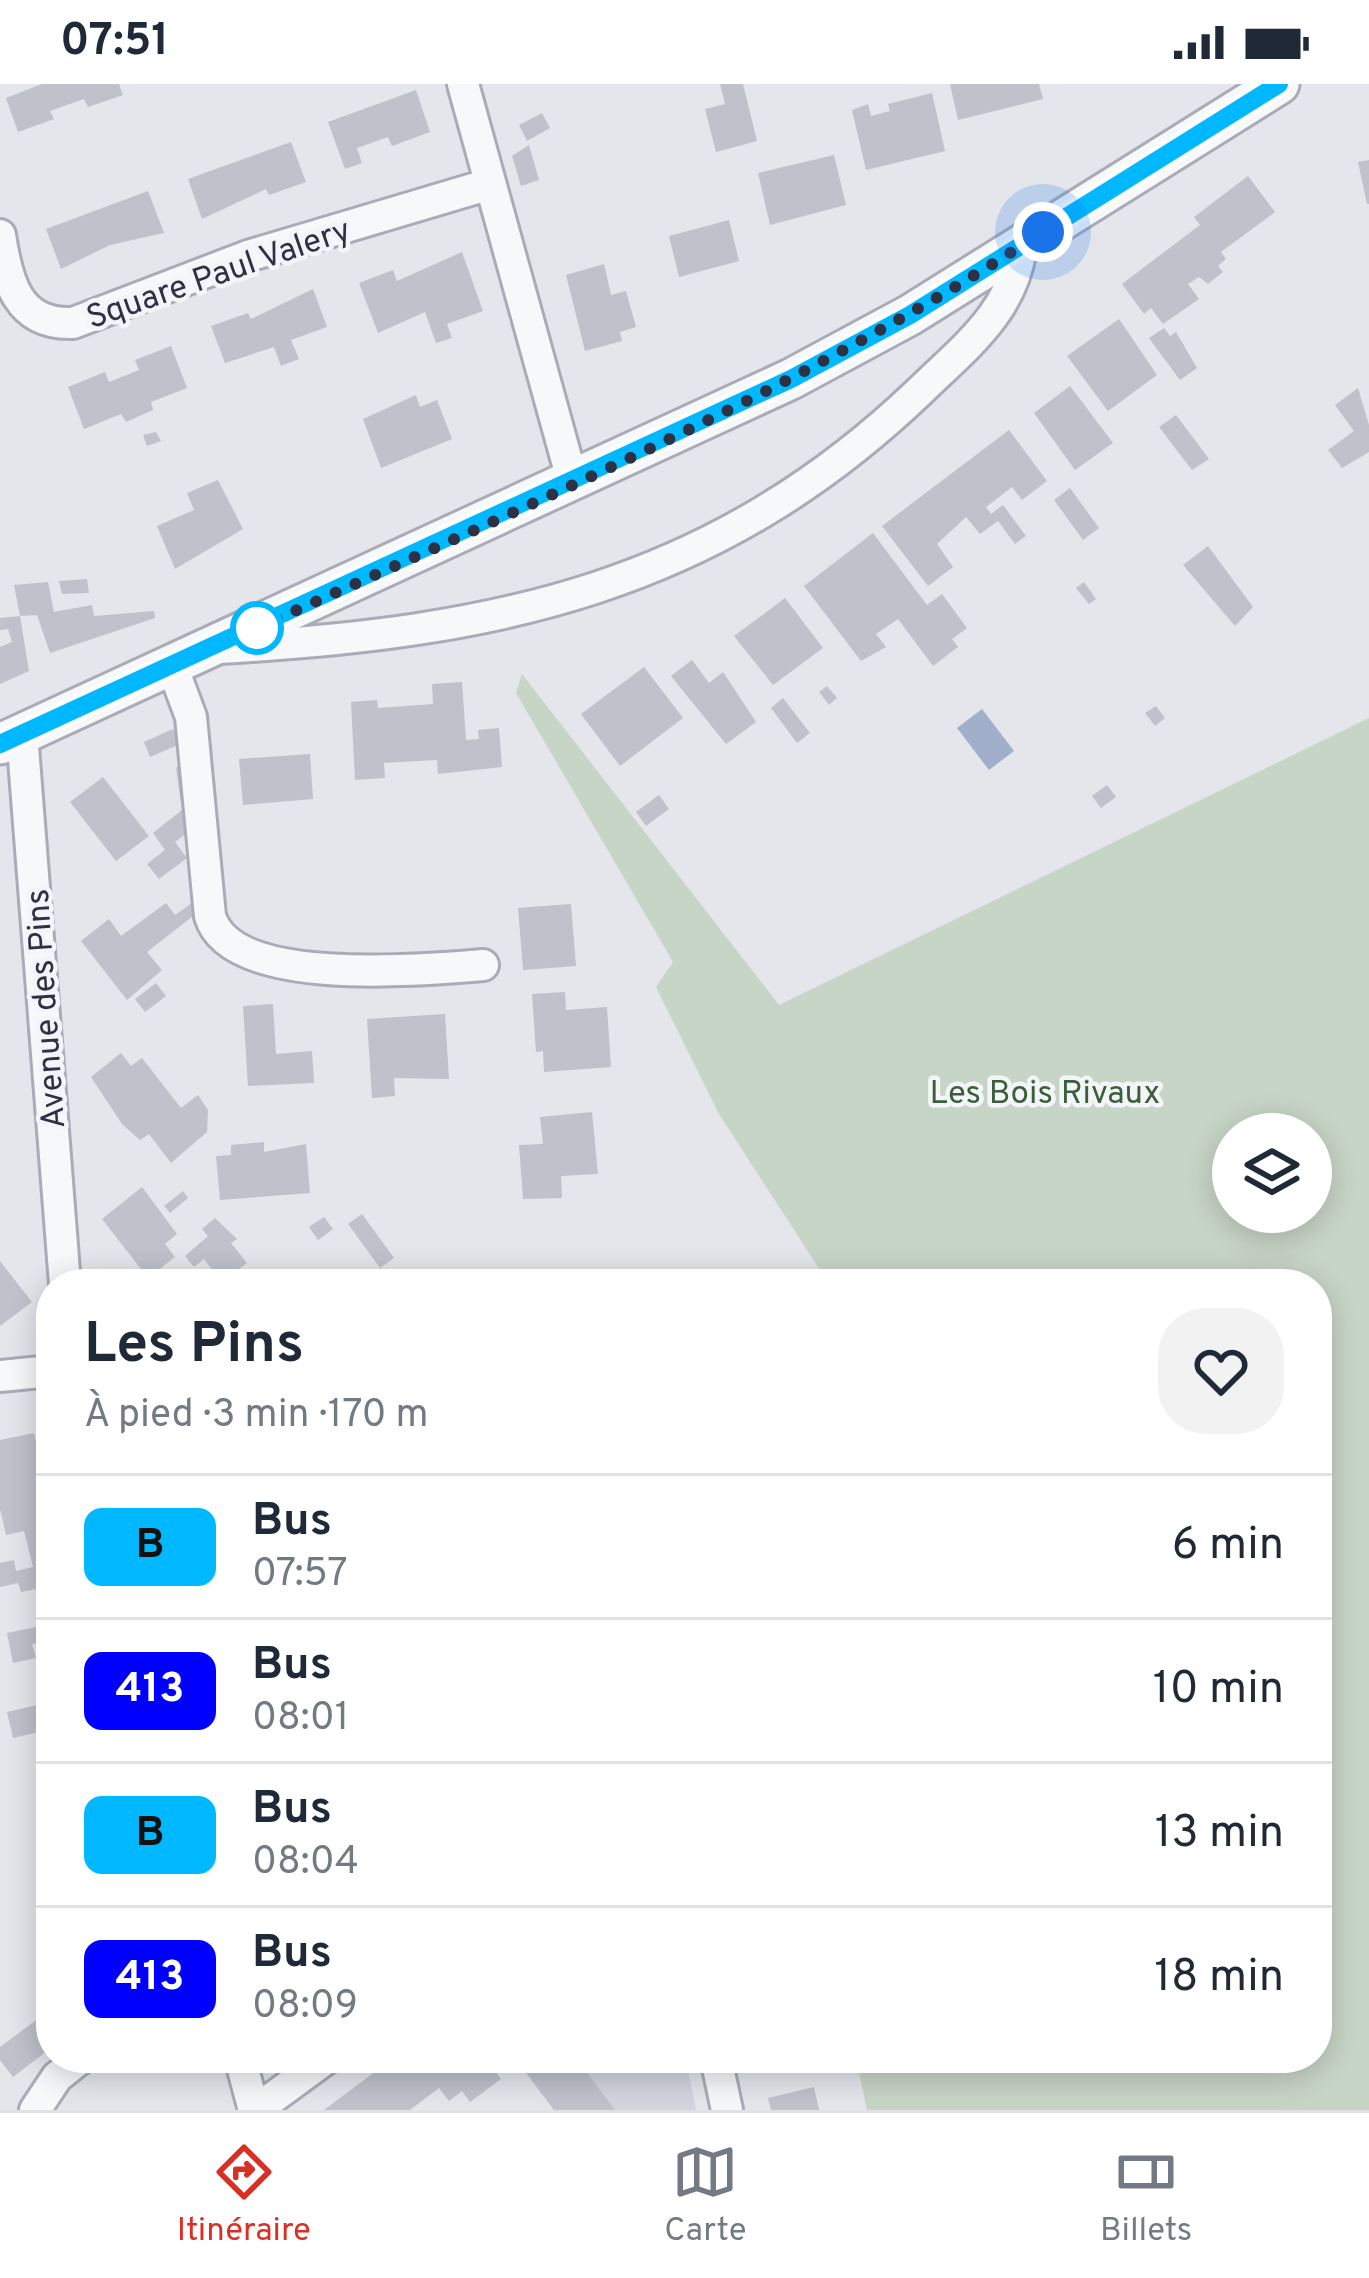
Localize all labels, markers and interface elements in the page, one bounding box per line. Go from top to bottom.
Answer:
text: 07:51 [60,14,169,71]
your location [1013,202,1073,262]
street label: Square Paul Valery [82,211,357,341]
unlabelled marker [232,603,282,653]
street label: Avenue des Pins [19,887,77,1130]
park label: Les Bois Rivaux [930,1074,1160,1116]
map controls [1212,1113,1332,1233]
button: layers [1212,1113,1332,1233]
button: heart [1158,1308,1284,1434]
text: Les Pins [84,1311,304,1383]
text: À pied · 3 min · 170 m [84,1392,429,1441]
text: Bus [252,1494,332,1551]
text: 6 min [1172,1518,1284,1575]
text: B [136,1520,164,1573]
text: 07:57 [252,1551,348,1600]
text: Bus [252,1638,332,1695]
text: 10 min [1153,1662,1284,1719]
text: 413 [116,1664,184,1717]
text: 08:01 [252,1695,349,1744]
text: Bus [252,1782,332,1839]
text: 13 min [1155,1806,1284,1863]
text: B [136,1808,164,1861]
text: 08:04 [252,1839,359,1888]
text: Bus [252,1926,332,1983]
text: 18 min [1154,1950,1284,2007]
text: 413 [116,1952,184,2005]
text: 08:09 [252,1983,358,2032]
tab: Itinéraire [177,2139,311,2253]
tab: Carte [664,2139,747,2253]
tab: Billets [1100,2139,1192,2253]

